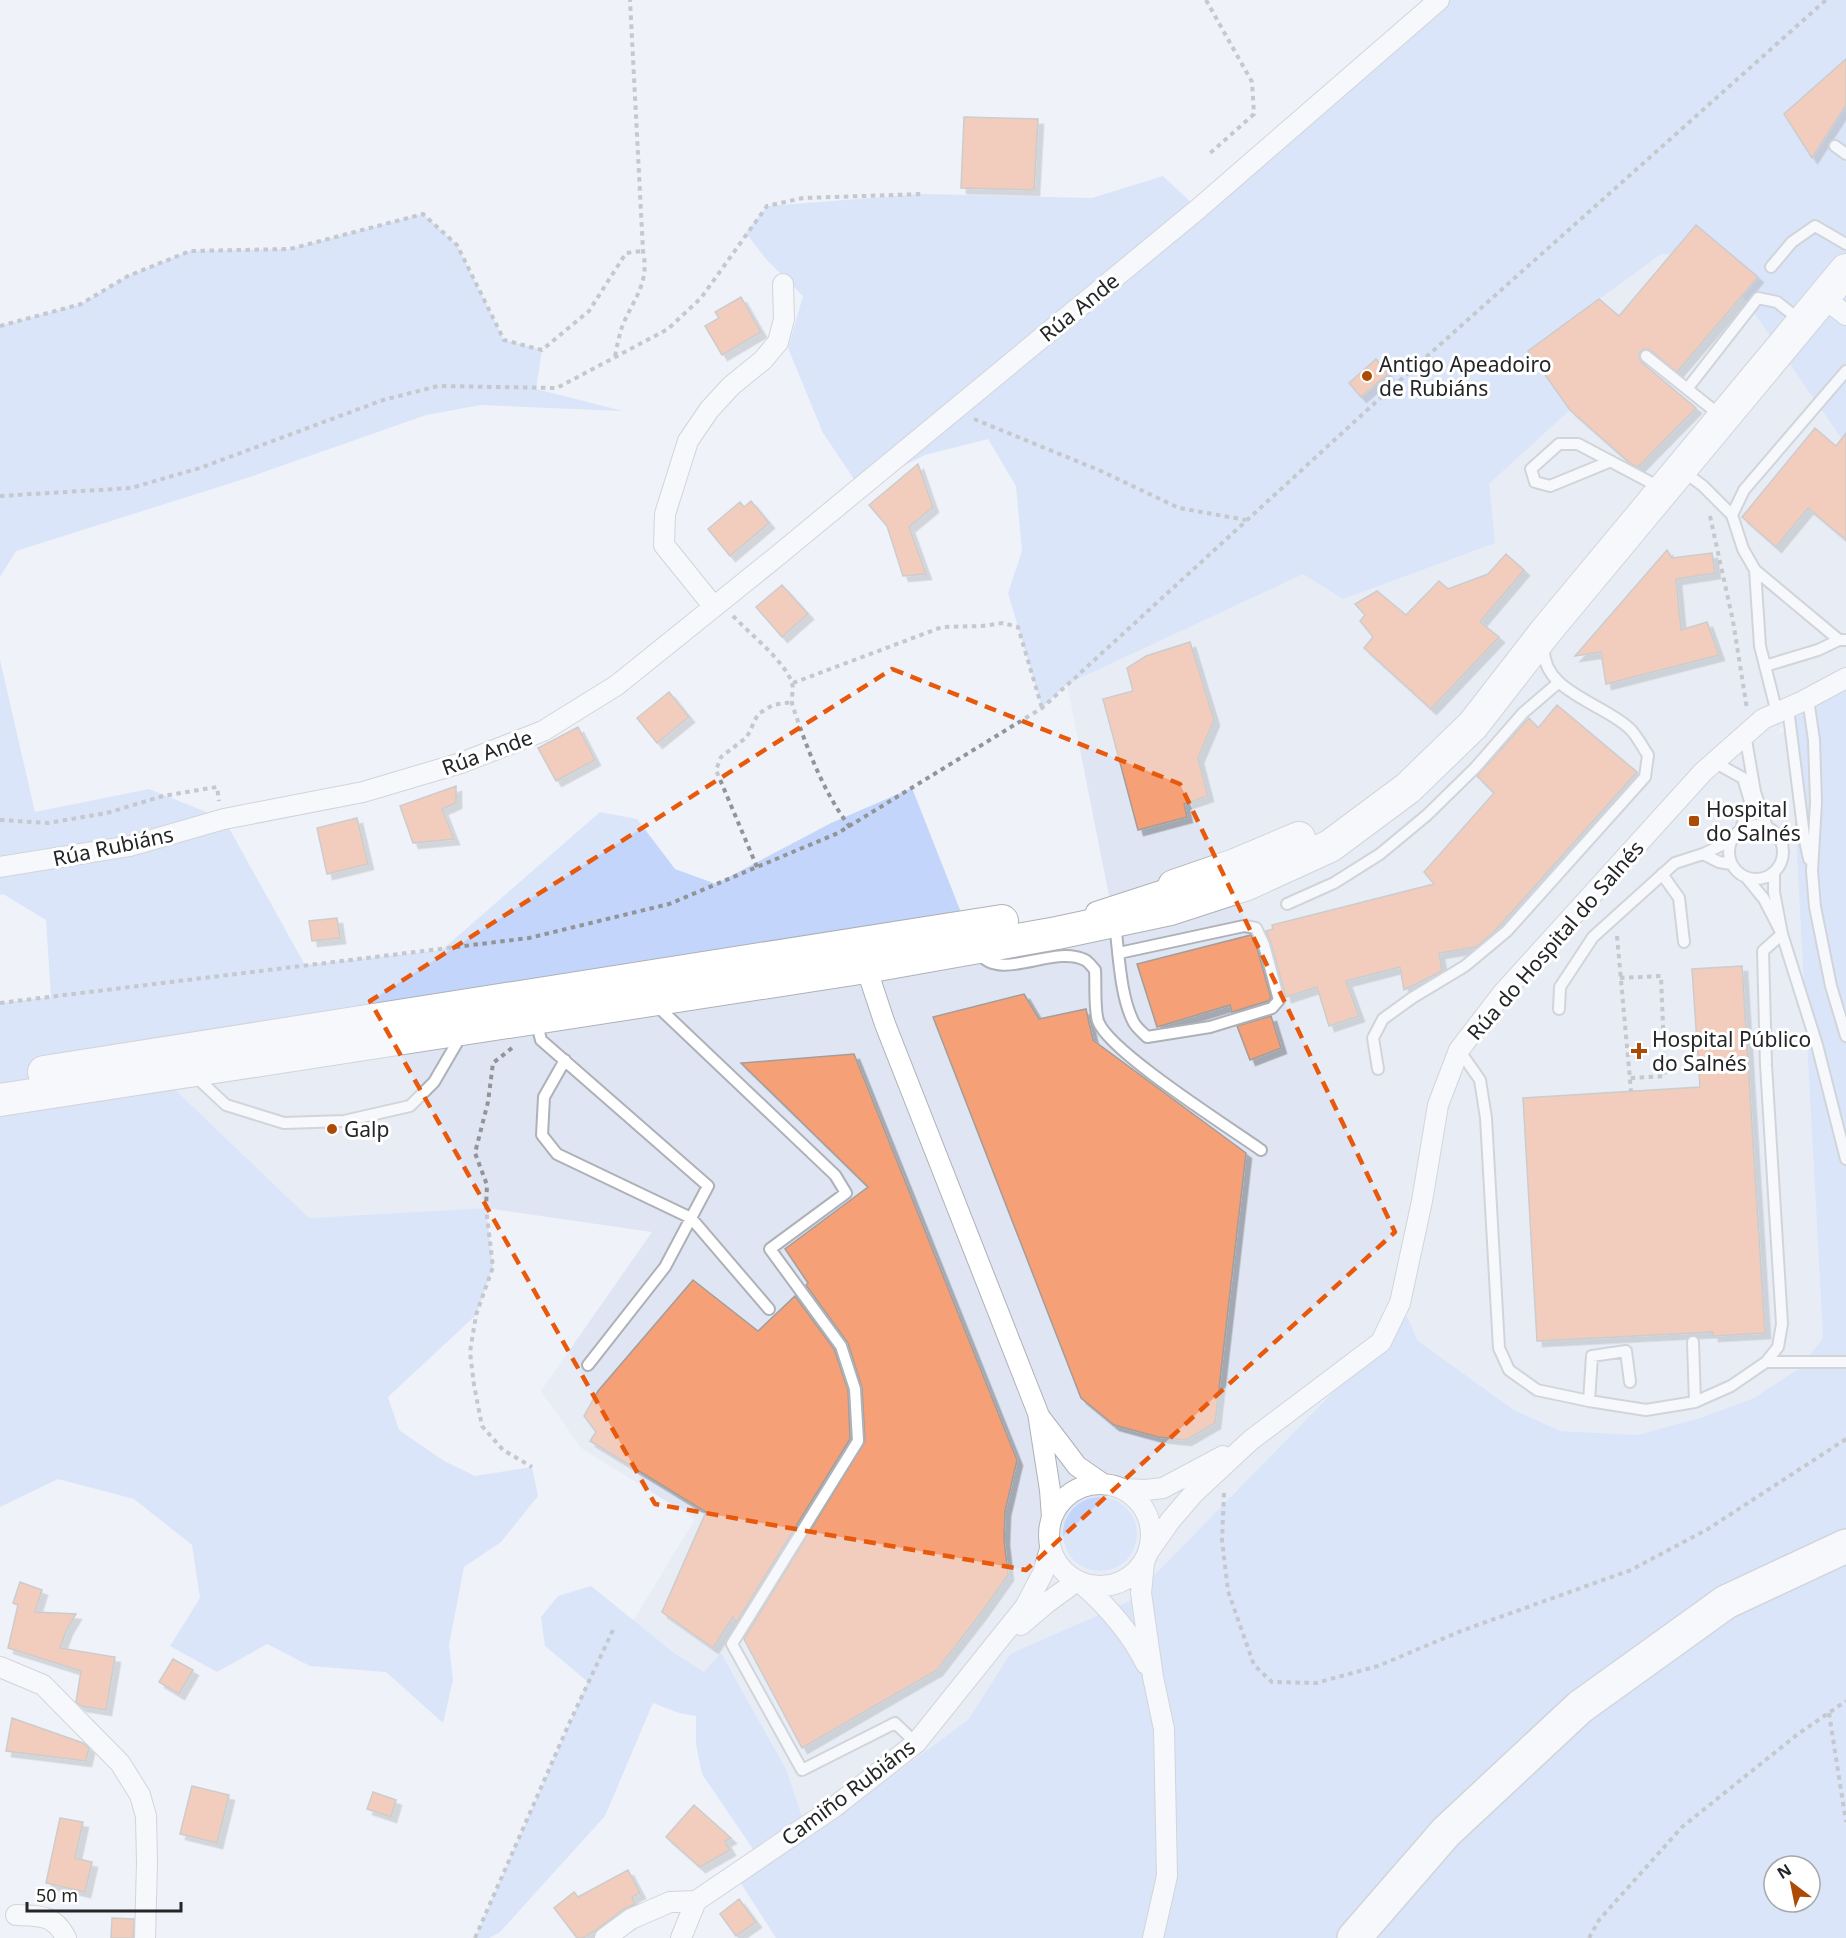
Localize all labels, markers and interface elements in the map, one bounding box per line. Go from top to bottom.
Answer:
street label: Rúa Ande [1033,266,1125,348]
place label: Antigo Apeadoiro de Rubiáns [1379,350,1551,402]
marker: Antigo Apeadoiro de Rubiáns [1360,369,1374,383]
street label: Rúa Ande [438,723,536,781]
place label: Hospital do Salnés [1706,795,1801,847]
marker: Hospital do Salnés [1687,814,1701,828]
street label: Rúa Rubiáns [50,820,176,872]
street label: Rúa do Hospital do Salnés [1460,834,1650,1046]
place label: Hospital Público do Salnés [1652,1025,1811,1077]
marker: Hospital Público do Salnés [1630,1042,1648,1060]
place label: Galp [344,1115,389,1143]
marker: Galp [325,1122,339,1136]
street label: Camiño Rubiáns [776,1733,920,1851]
north arrow [1762,1854,1822,1914]
text: N [1773,1859,1795,1884]
scale bar [27,1875,182,1913]
text: 50 m [36,1883,78,1907]

